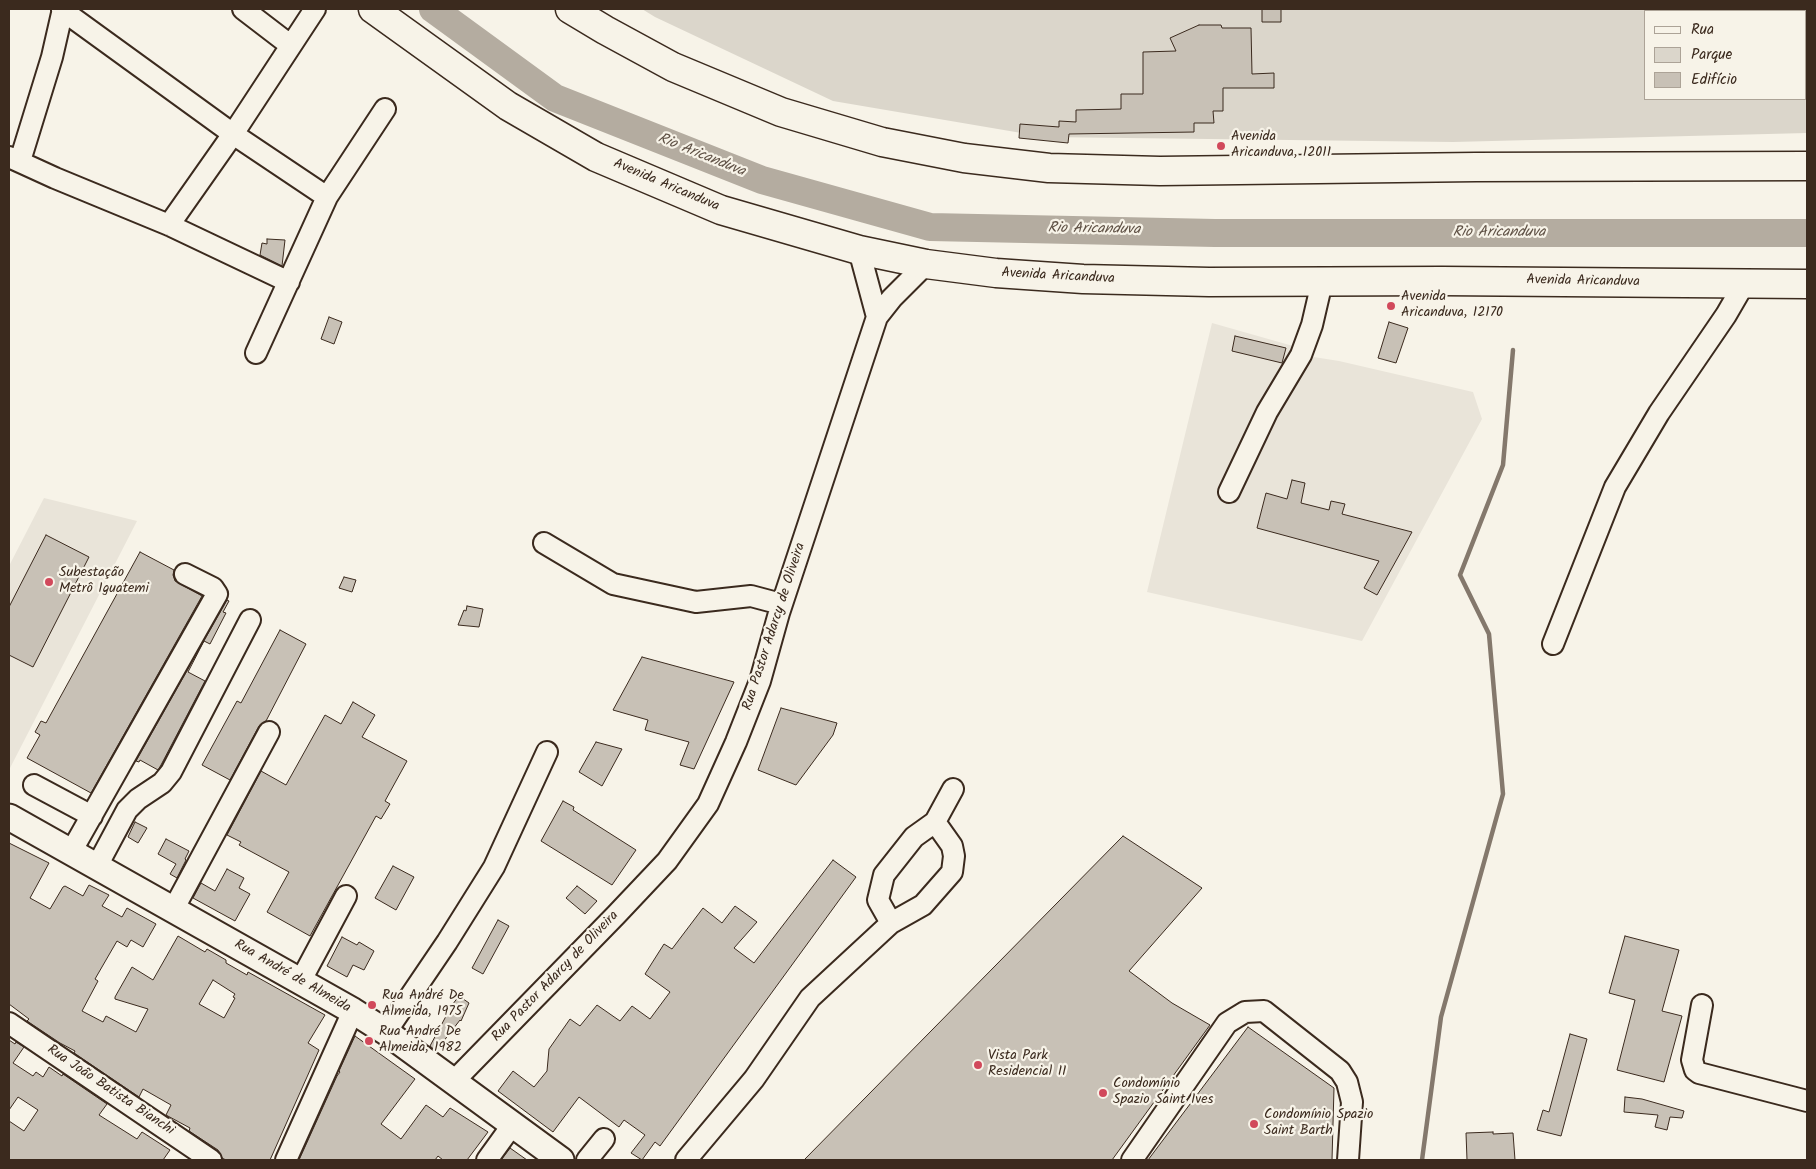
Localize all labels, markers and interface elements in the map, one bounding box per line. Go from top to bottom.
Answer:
legend [1644,10,1806,100]
text: Rua [1691,18,1714,42]
text: Parque [1691,43,1732,67]
text: Edifício [1691,68,1737,92]
water label: Rio Aricanduva [655,130,747,182]
place label: Avenida Aricanduva, 12011 [1231,130,1331,162]
marker: Avenida Aricanduva, 12011 [1215,140,1227,152]
street label: Avenida Aricanduva [610,156,722,216]
water label: Rio Aricanduva [1048,220,1140,240]
water label: Rio Aricanduva [1453,224,1545,242]
street label: Avenida Aricanduva [1001,266,1115,288]
street label: Avenida Aricanduva [1526,273,1640,291]
place label: Avenida Aricanduva, 12170 [1401,290,1503,322]
marker: Avenida Aricanduva, 12170 [1385,300,1397,312]
street label: Rua Pastor Adarcy de Oliveira [740,541,810,713]
place label: Subestação Metrô Iguatemi [59,566,149,598]
marker: Subestação Metrô Iguatemi [43,576,55,588]
street label: Rua Pastor Adarcy de Oliveira [489,908,623,1046]
street label: Rua André de Almeida [231,937,353,1017]
place label: Rua André De Almeida, 1975 [382,989,464,1022]
marker: Rua André De Almeida, 1975 [366,999,378,1011]
place label: Rua André De Almeida, 1982 [379,1025,462,1058]
marker: Rua André De Almeida, 1982 [363,1035,375,1047]
street label: Rua João Batista Bianchi [43,1042,177,1140]
place label: Vista Park Residencial II [988,1049,1066,1082]
marker: Vista Park Residencial II [972,1059,984,1071]
place label: Condomínio Spazio Saint Ives [1113,1077,1213,1110]
marker: Condomínio Spazio Saint Ives [1097,1087,1109,1099]
place label: Condomínio Spazio Saint Barth [1264,1108,1373,1140]
marker: Condomínio Spazio Saint Barth [1248,1118,1260,1130]

